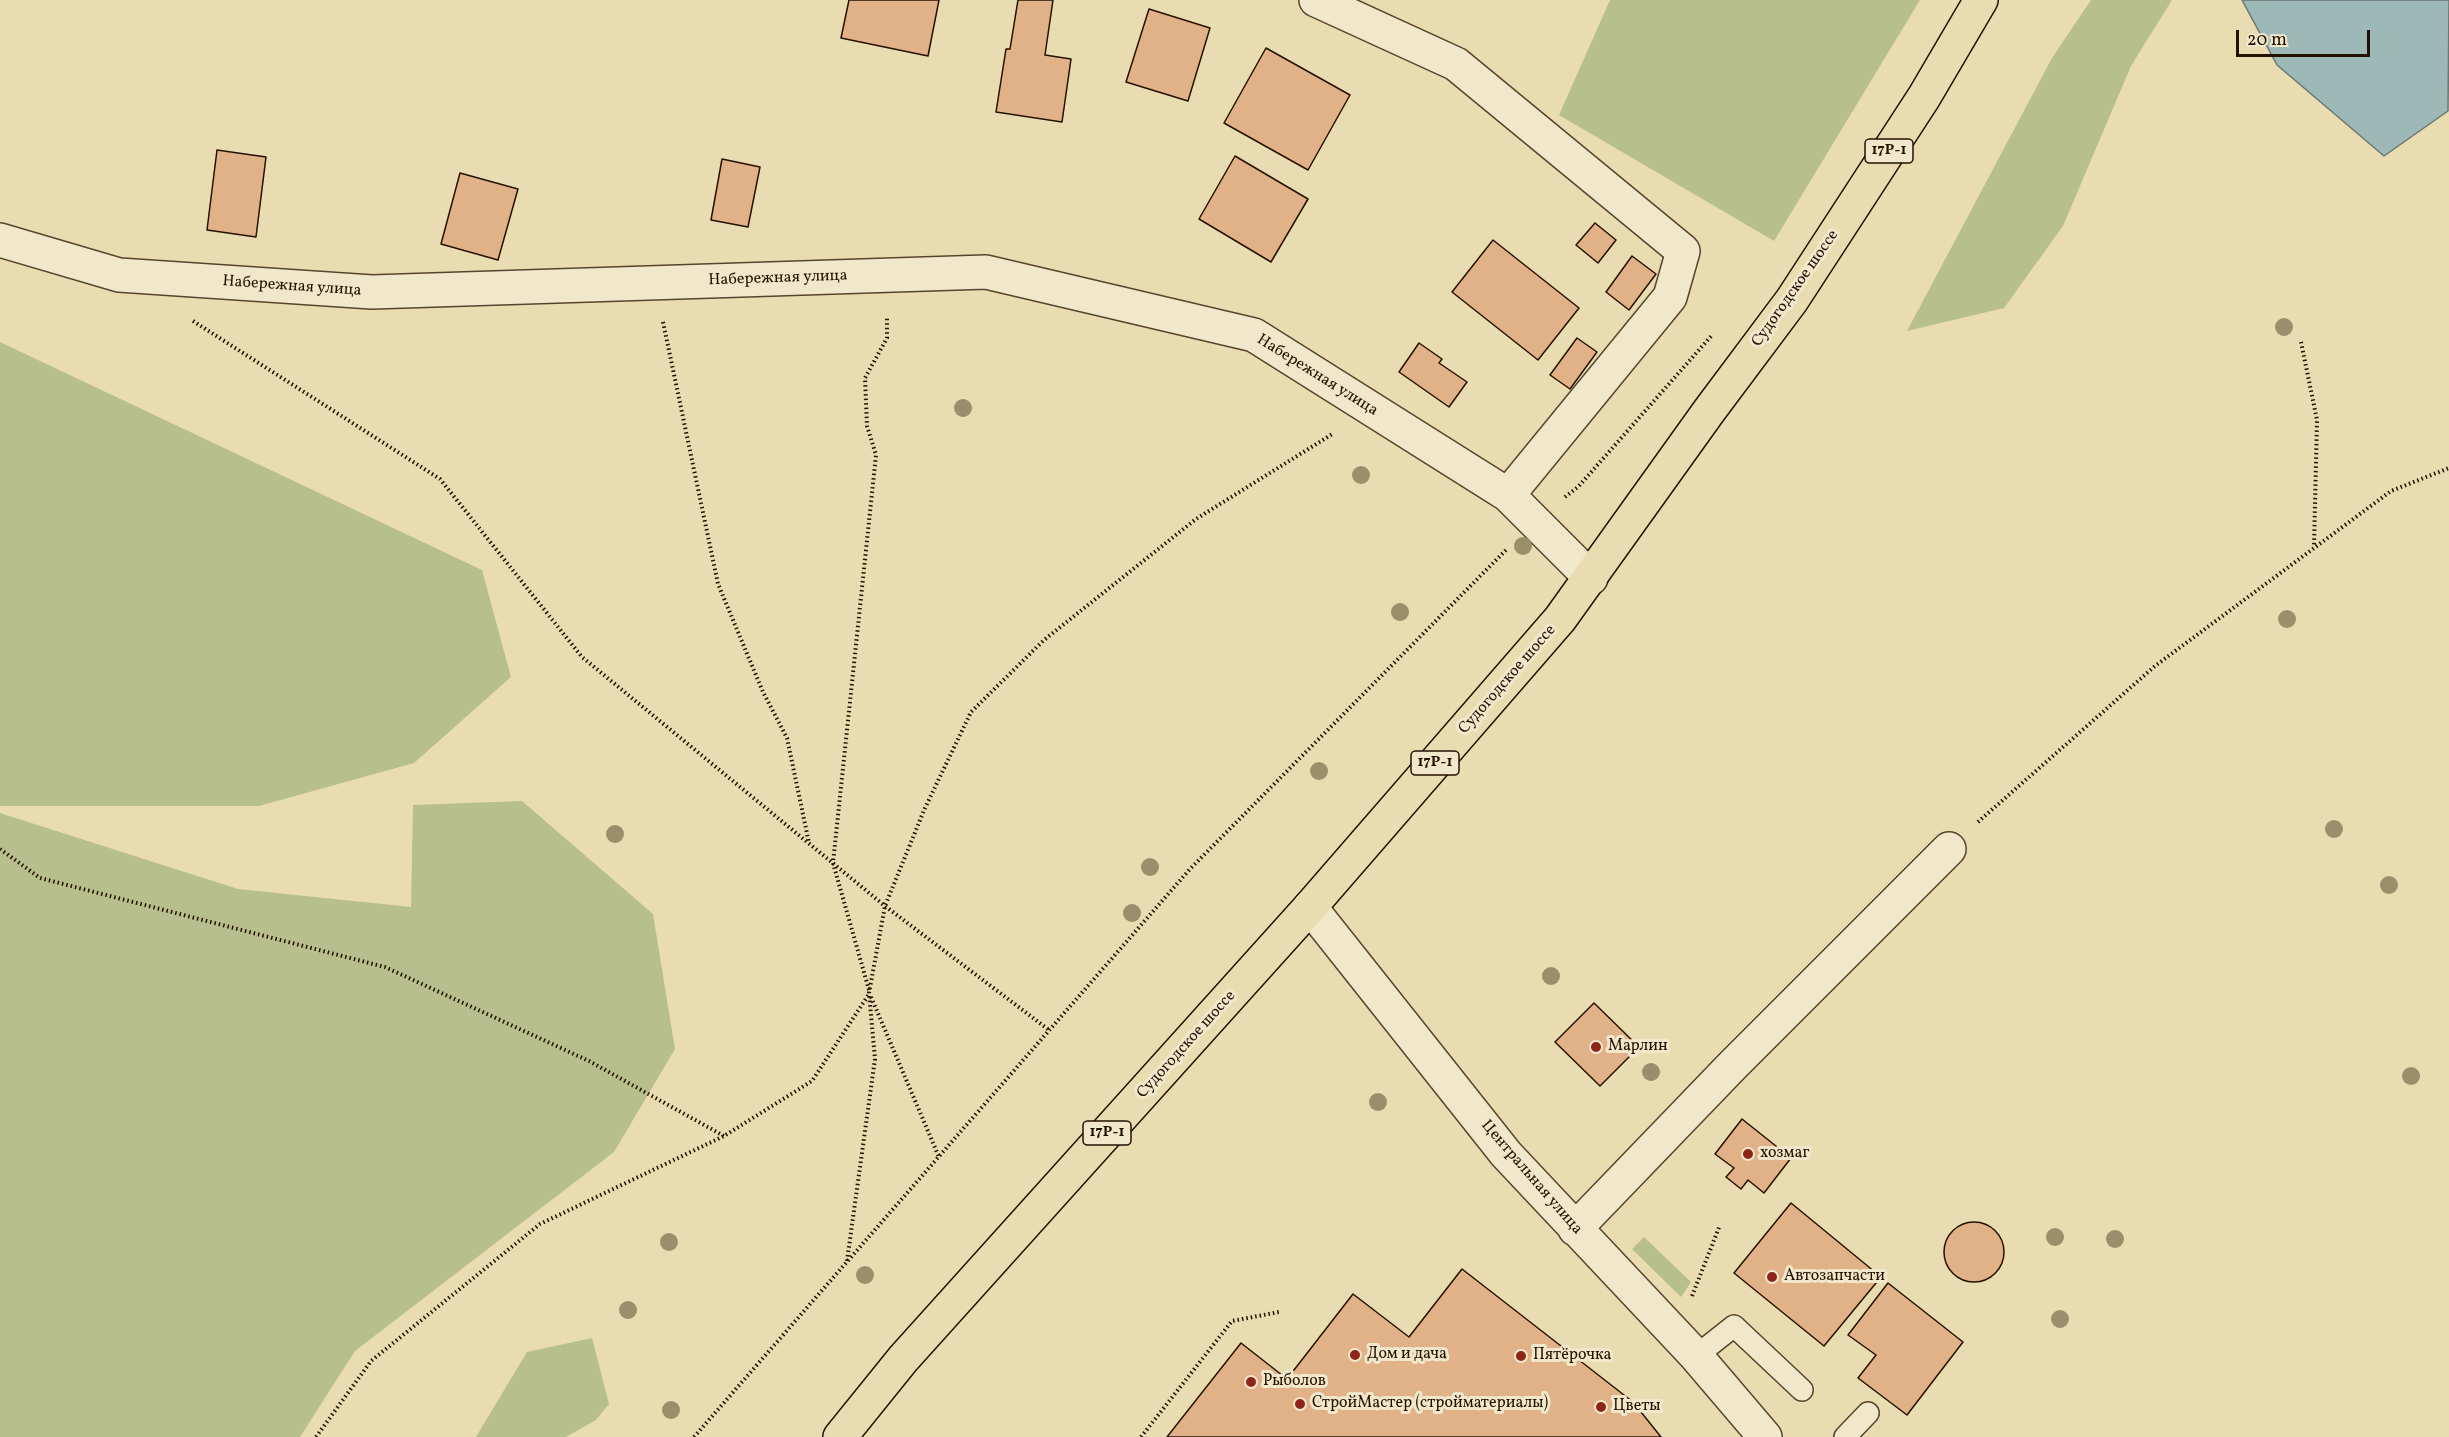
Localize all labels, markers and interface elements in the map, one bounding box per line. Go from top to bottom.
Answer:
scale bar [2239,18,2372,56]
text: 20 m [2247,28,2287,53]
road number: 17Р-1 [1865,139,1913,163]
street label: Судогодское шоссе [1748,227,1844,351]
street label: Набережная улица [708,267,848,291]
street label: Набережная улица [222,273,362,301]
street label: Набережная улица [1253,331,1381,421]
street label: Судогодское шоссе [1455,621,1561,739]
road number: 17Р-1 [1411,751,1459,775]
street label: Судогодское шоссе [1134,987,1240,1103]
place label: Марлин [1608,1037,1668,1057]
marker: Марлин [1589,1040,1603,1054]
street label: Центральная улица [1476,1117,1586,1239]
road number: 17Р-1 [1083,1121,1131,1145]
place label: хозмаг [1760,1144,1809,1164]
marker: хозмаг [1741,1147,1755,1161]
place label: Автозапчасти [1784,1267,1885,1287]
marker: Автозапчасти [1765,1270,1779,1284]
place label: Дом и дача [1367,1345,1447,1365]
place label: Пятёрочка [1533,1346,1611,1366]
marker: Дом и дача [1348,1348,1362,1362]
marker: Пятёрочка [1514,1349,1528,1363]
place label: Рыболов [1263,1372,1326,1392]
marker: Рыболов [1244,1375,1258,1389]
place label: СтройМастер (стройматериалы) [1312,1394,1548,1414]
marker: СтройМастер (стройматериалы) [1293,1397,1307,1411]
place label: Цветы [1613,1397,1661,1417]
marker: Цветы [1594,1400,1608,1414]

